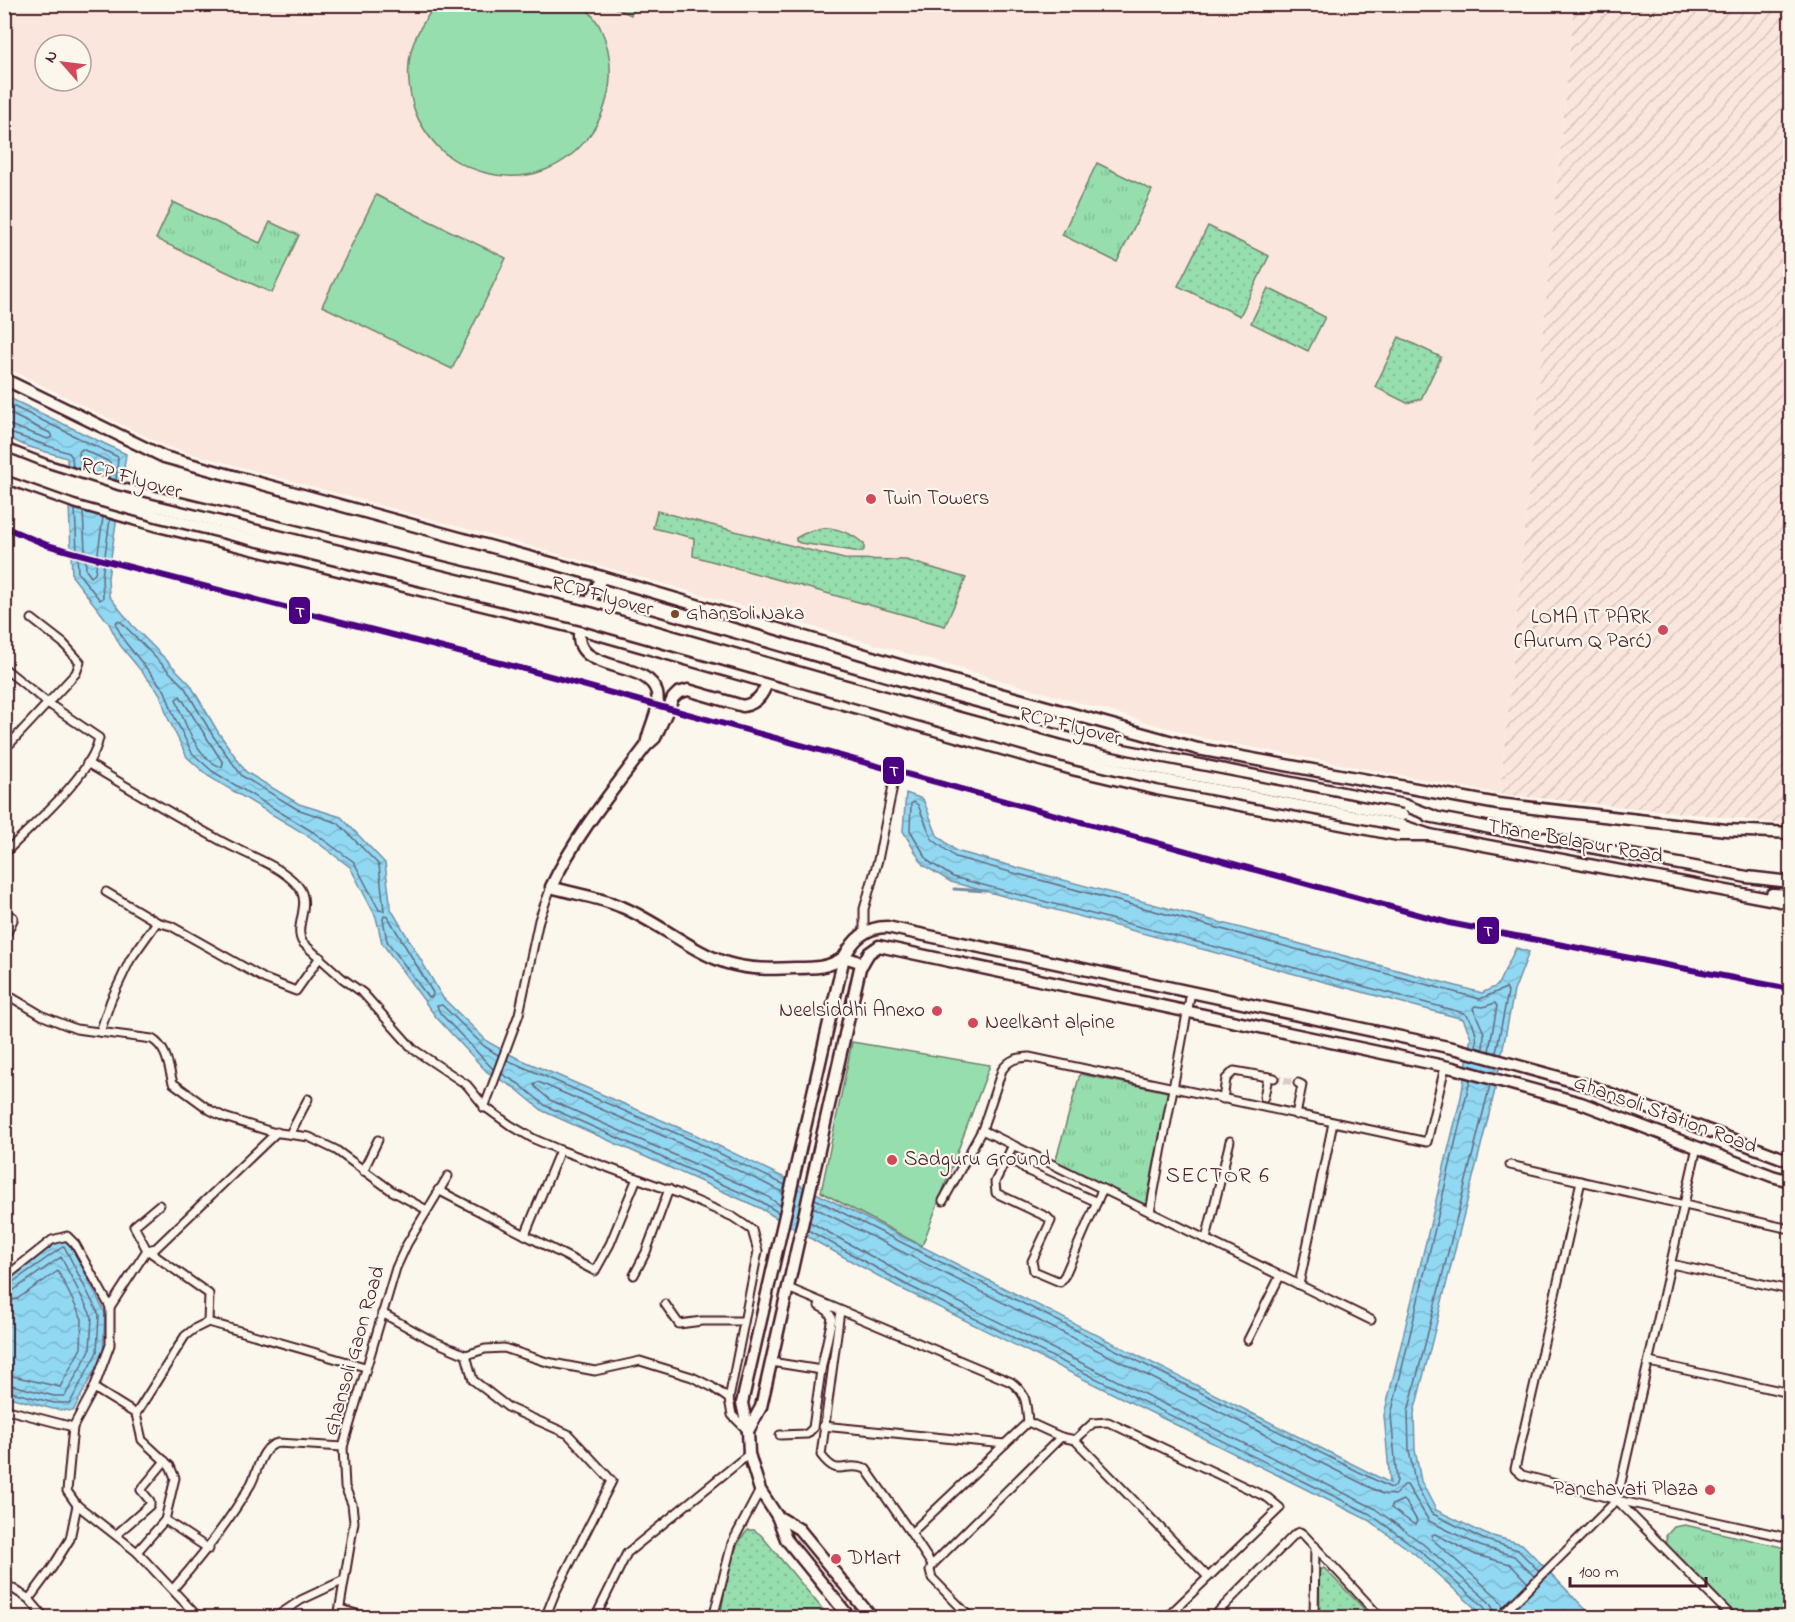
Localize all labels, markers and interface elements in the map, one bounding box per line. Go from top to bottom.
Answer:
north arrow [33,33,93,93]
text: N [38,46,65,67]
street label: RCP Flyover [76,450,186,510]
place label: Twin Towers [883,484,989,514]
marker: Twin Towers [864,492,878,506]
street label: RCP Flyover [547,569,657,627]
line badge: T [288,596,311,625]
place label: Ghansoli Naka [686,600,805,629]
text: T [295,601,305,625]
place label: LOMA IT PARK (Aurum Q Parć) [1514,603,1652,657]
marker: Ghansoli Naka [669,608,681,620]
marker: LOMA IT PARK (Aurum Q Parć) [1656,623,1670,637]
street label: RCP Flyover [1015,700,1125,756]
line badge: T [882,756,905,785]
text: T [889,760,899,784]
street label: Thane Belapur Road [1485,812,1665,872]
line badge: T [1476,916,1500,945]
text: T [1483,920,1493,944]
place label: Neelsiddhi Anexo [779,996,925,1026]
marker: Neelsiddhi Anexo [930,1004,944,1018]
place label: Neelkant alpine [985,1008,1115,1038]
marker: Neelkant alpine [966,1016,980,1030]
street label: Ghansoli Station Road [1569,1068,1761,1162]
place label: Sadguru Ground [904,1145,1051,1177]
marker: Sadguru Ground [885,1153,899,1167]
district label: SECTOR 6 [1166,1161,1270,1193]
street label: Ghansoli Gaon Road [316,1263,394,1439]
place label: Panchavati Plaza [1553,1475,1698,1505]
marker: Panchavati Plaza [1703,1483,1717,1497]
place label: DMart [847,1544,901,1574]
scale bar [1570,1550,1706,1588]
marker: DMart [829,1552,843,1566]
text: 100 m [1579,1560,1619,1586]

